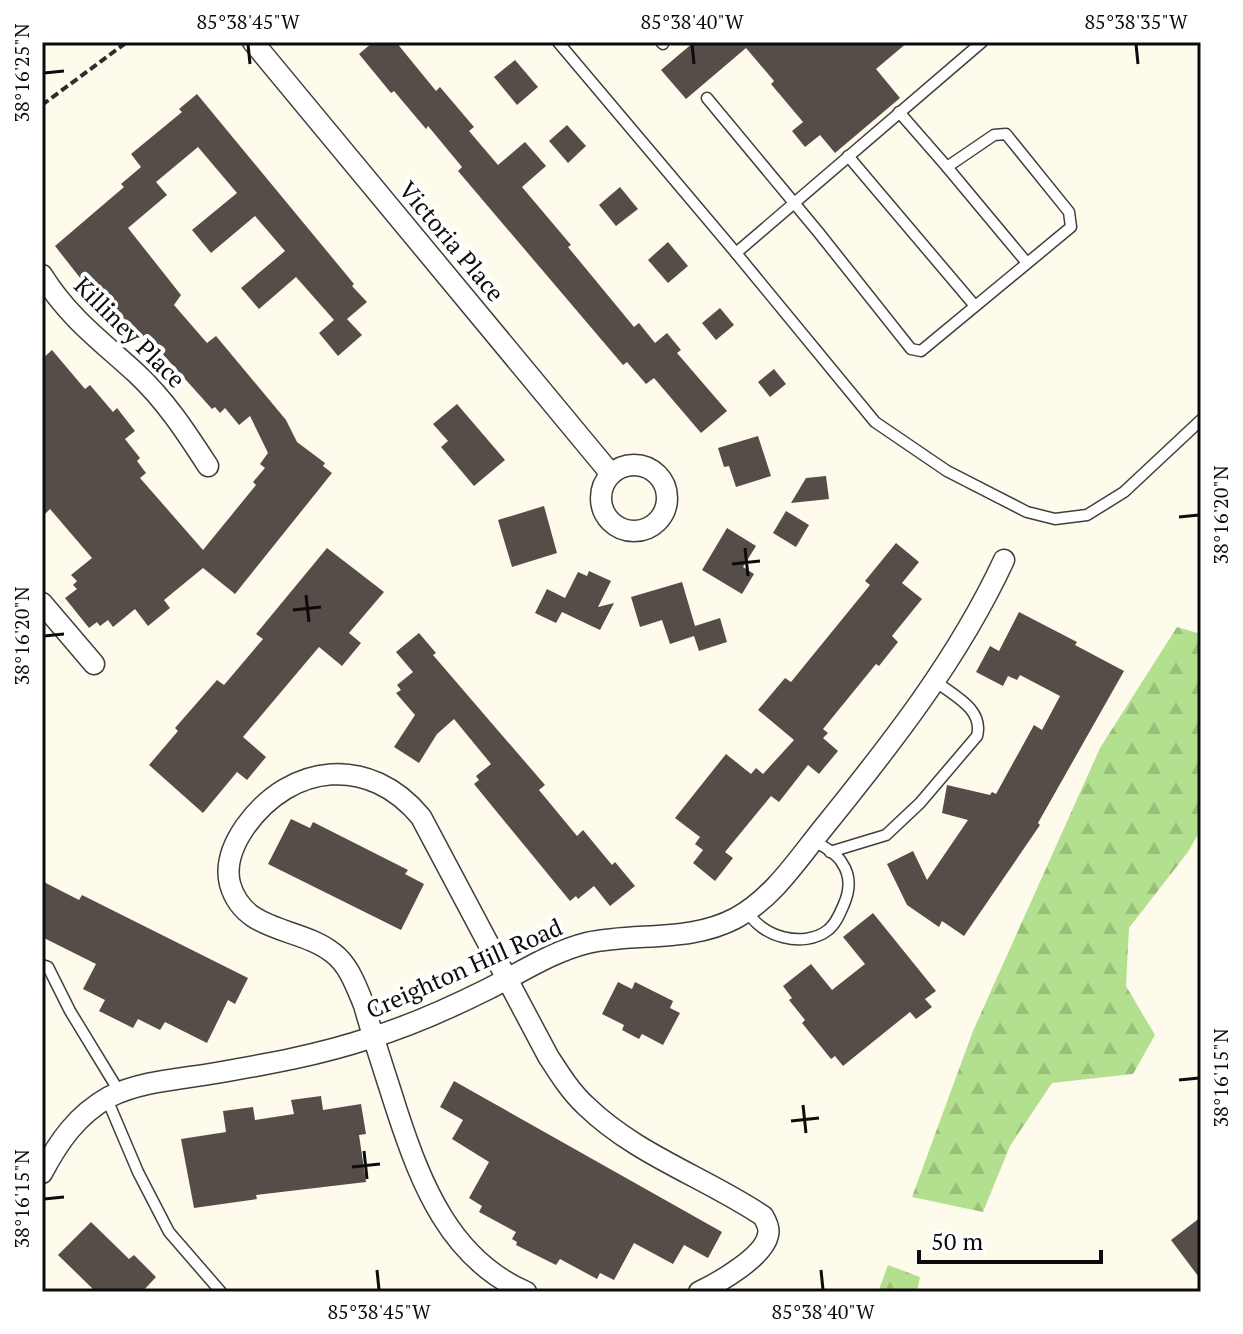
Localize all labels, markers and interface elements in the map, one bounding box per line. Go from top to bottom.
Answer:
text: 85°38'45"W [196,8,300,35]
text: 85°38'40"W [640,8,744,35]
text: 85°38'35"W [1084,8,1188,35]
text: 38°16'25"N [8,23,35,123]
street label: Victoria Place [392,174,512,308]
street label: Killiney Place [68,270,192,394]
text: 38°16'20"N [1207,465,1234,565]
text: 38°16'20"N [8,586,35,686]
street label: Creighton Hill Road [361,910,567,1026]
text: 38°16'15"N [1207,1028,1234,1128]
text: 38°16'15"N [8,1149,35,1249]
scale bar [919,1214,1101,1264]
text: 50 m [931,1225,983,1257]
text: 85°38'45"W [327,1298,431,1325]
text: 85°38'40"W [771,1298,875,1325]

